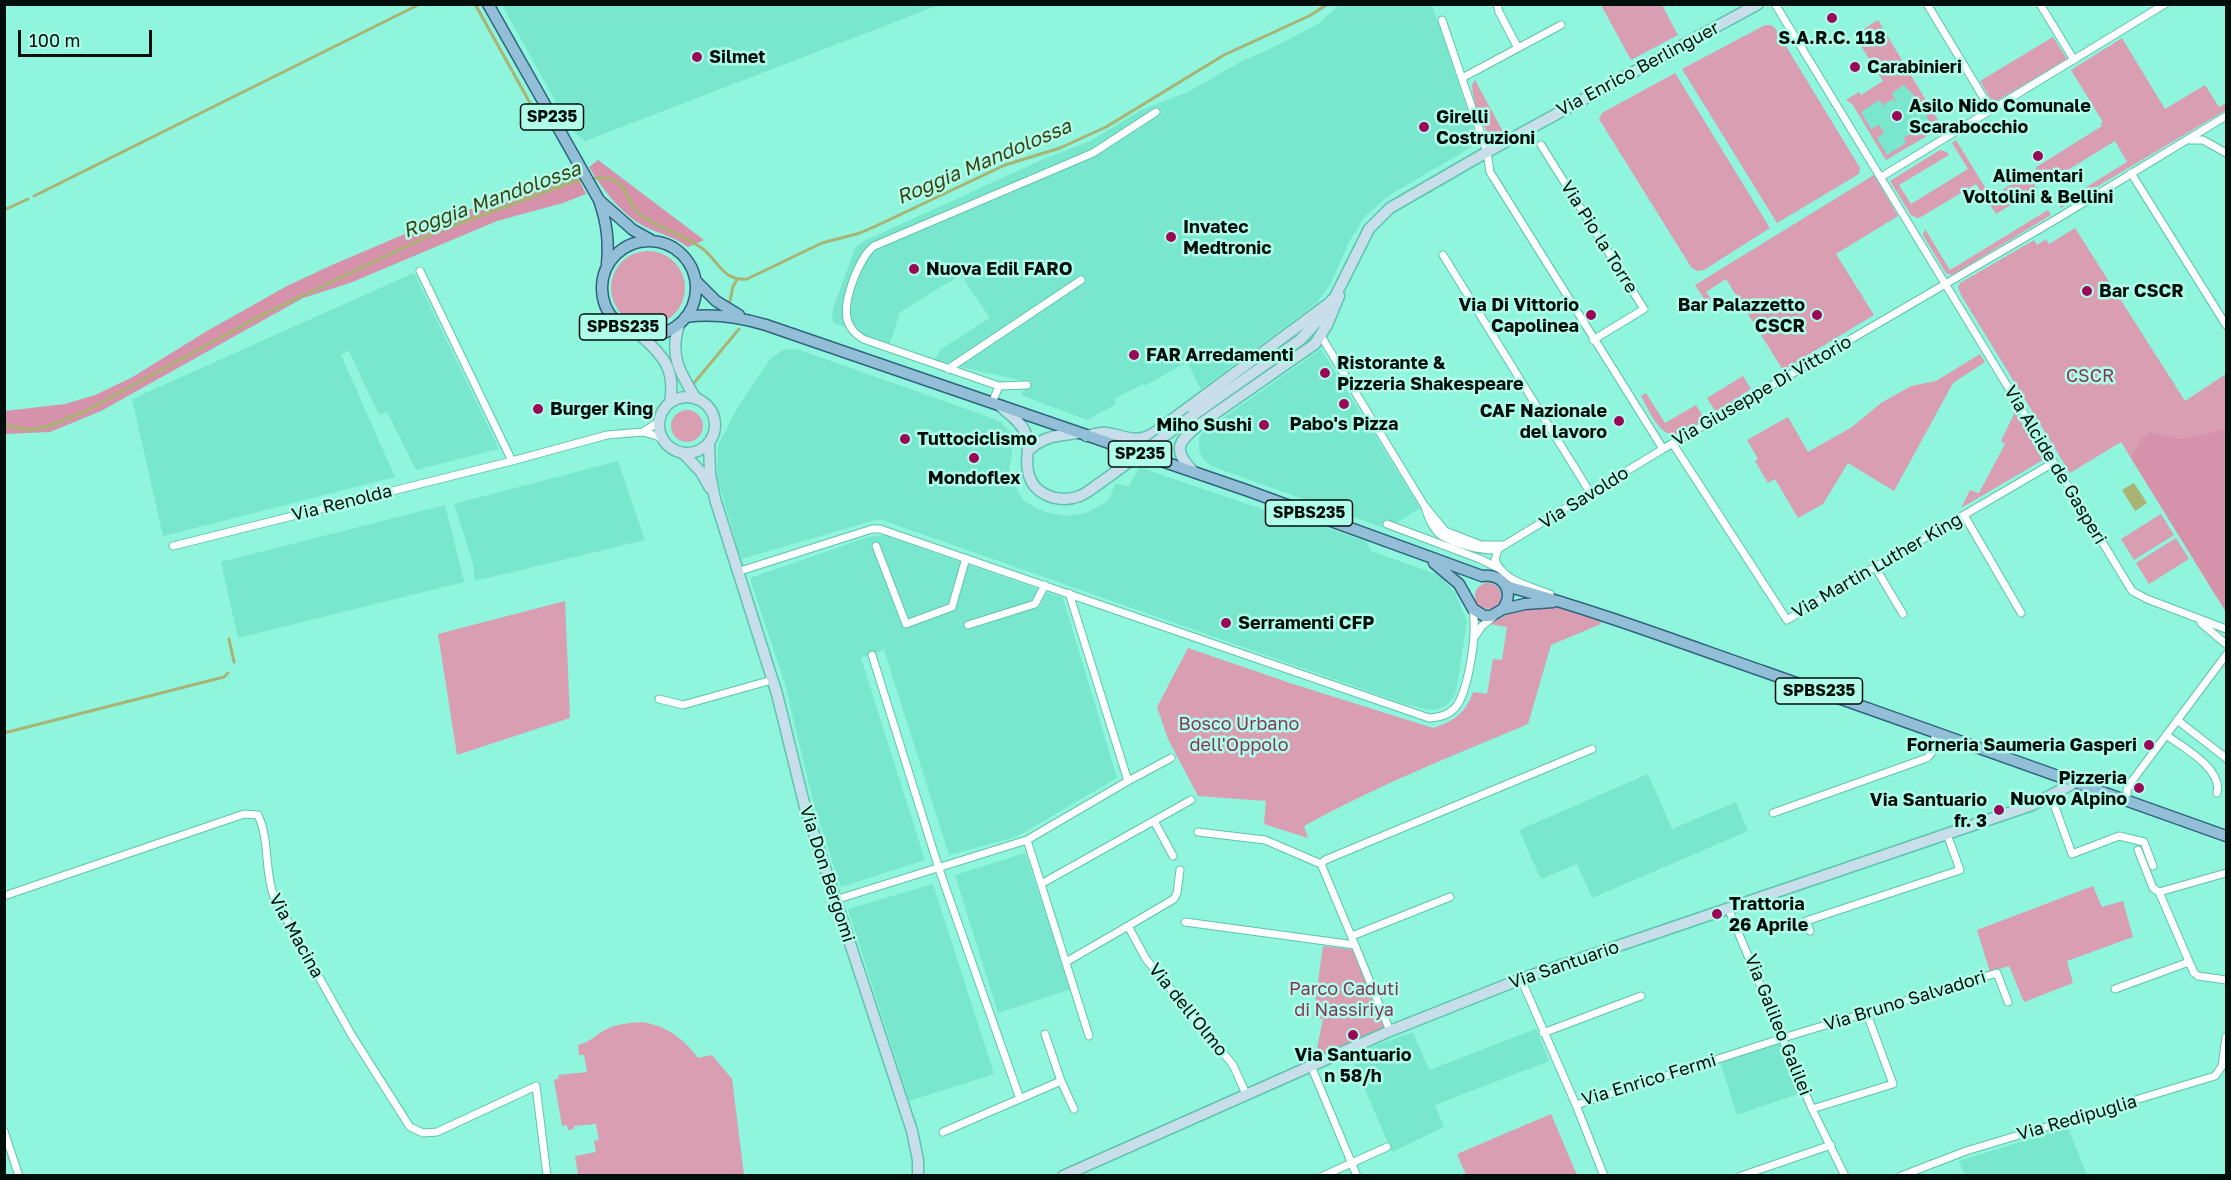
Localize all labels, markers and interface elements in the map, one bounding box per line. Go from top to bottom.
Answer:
marker: S.A.R.C. 118 [1825,11,1839,25]
street label: Via Enrico Berlinguer [1553,17,1723,121]
scale bar [21,18,154,56]
place label: S.A.R.C. 118 [1778,27,1886,49]
text: 100 m [29,29,80,51]
place label: Silmet [709,46,766,68]
marker: Silmet [690,50,704,64]
place label: Carabinieri [1867,56,1962,78]
marker: Carabinieri [1848,60,1862,74]
place label: Asilo Nido Comunale Scarabocchio [1909,95,2091,138]
road number: SP235 [520,104,584,130]
place label: Girelli Costruzioni [1436,106,1535,148]
marker: Asilo Nido Comunale Scarabocchio [1890,109,1904,123]
water label: Roggia Mandolossa [893,114,1075,210]
marker: Girelli Costruzioni [1417,120,1431,134]
marker: Alimentari Voltolini & Bellini [2031,149,2045,163]
water label: Roggia Mandolossa [400,157,584,243]
place label: Alimentari Voltolini & Bellini [1963,165,2113,207]
street label: Via Pio la Torre [1556,177,1642,297]
place label: Invatec Medtronic [1183,216,1272,258]
marker: Invatec Medtronic [1164,230,1178,244]
place label: Nuova Edil FARO [926,258,1073,280]
marker: Nuova Edil FARO [907,262,921,276]
place label: Bar CSCR [2099,280,2184,302]
marker: Bar CSCR [2080,284,2094,298]
place label: Via Di Vittorio Capolinea [1459,294,1579,336]
place label: Bar Palazzetto CSCR [1678,294,1805,336]
marker: Via Di Vittorio Capolinea [1584,308,1598,322]
marker: Bar Palazzetto CSCR [1810,308,1824,322]
road number: SPBS235 [580,314,666,340]
street label: Via Giuseppe Di Vittorio [1668,331,1856,451]
place label: FAR Arredamenti [1146,344,1294,366]
marker: FAR Arredamenti [1127,348,1141,362]
place label: Ristorante & Pizzeria Shakespeare [1337,352,1524,394]
park label: CSCR [2066,365,2114,387]
marker: Ristorante & Pizzeria Shakespeare [1318,366,1332,380]
street label: Via Alcide de Gasperi [1999,382,2111,548]
marker: Pabo's Pizza [1337,397,1351,411]
place label: Burger King [550,398,653,420]
place label: CAF Nazionale del lavoro [1480,400,1607,442]
marker: Burger King [531,402,545,416]
place label: Pabo's Pizza [1290,413,1398,435]
place label: Miho Sushi [1156,414,1252,436]
marker: CAF Nazionale del lavoro [1612,414,1626,428]
marker: Miho Sushi [1257,418,1271,432]
place label: Tuttociclismo [917,428,1037,450]
marker: Tuttociclismo [898,432,912,446]
road number: SP235 [1108,441,1172,467]
marker: Mondoflex [967,451,981,465]
street label: Via Savoldo [1536,462,1632,534]
place label: Mondoflex [928,467,1020,489]
street label: Via Renolda [290,480,394,526]
road number: SPBS235 [1266,500,1352,526]
street label: Via Martin Luther King [1788,509,1966,623]
place label: Serramenti CFP [1238,612,1374,634]
marker: Serramenti CFP [1219,616,1233,630]
road number: SPBS235 [1776,678,1862,704]
park label: Bosco Urbano dell'Oppolo [1179,713,1299,756]
place label: Forneria Saumeria Gasperi [1906,734,2137,756]
marker: Forneria Saumeria Gasperi [2142,738,2156,752]
place label: Pizzeria Nuovo Alpino [2010,767,2127,810]
marker: Pizzeria Nuovo Alpino [2132,781,2146,795]
place label: Via Santuario fr. 3 [1870,789,1987,832]
street label: Via Don Bergomi [795,803,859,945]
marker: Via Santuario fr. 3 [1992,803,2006,817]
street label: Via Macina [264,890,328,982]
place label: Trattoria 26 Aprile [1729,893,1808,936]
marker: Trattoria 26 Aprile [1710,907,1724,921]
street label: Via Santuario [1506,936,1622,994]
street label: Via Galileo Galilei [1740,951,1816,1099]
street label: Via dell'Olmo [1144,959,1232,1061]
street label: Via Bruno Salvadori [1821,966,1989,1036]
park label: Parco Caduti di Nassiriya [1289,978,1399,1020]
marker: Via Santuario n 58/h [1346,1028,1360,1042]
place label: Via Santuario n 58/h [1294,1044,1412,1086]
street label: Via Enrico Fermi [1579,1049,1719,1111]
street label: Via Redipuglia [2015,1091,2139,1145]

